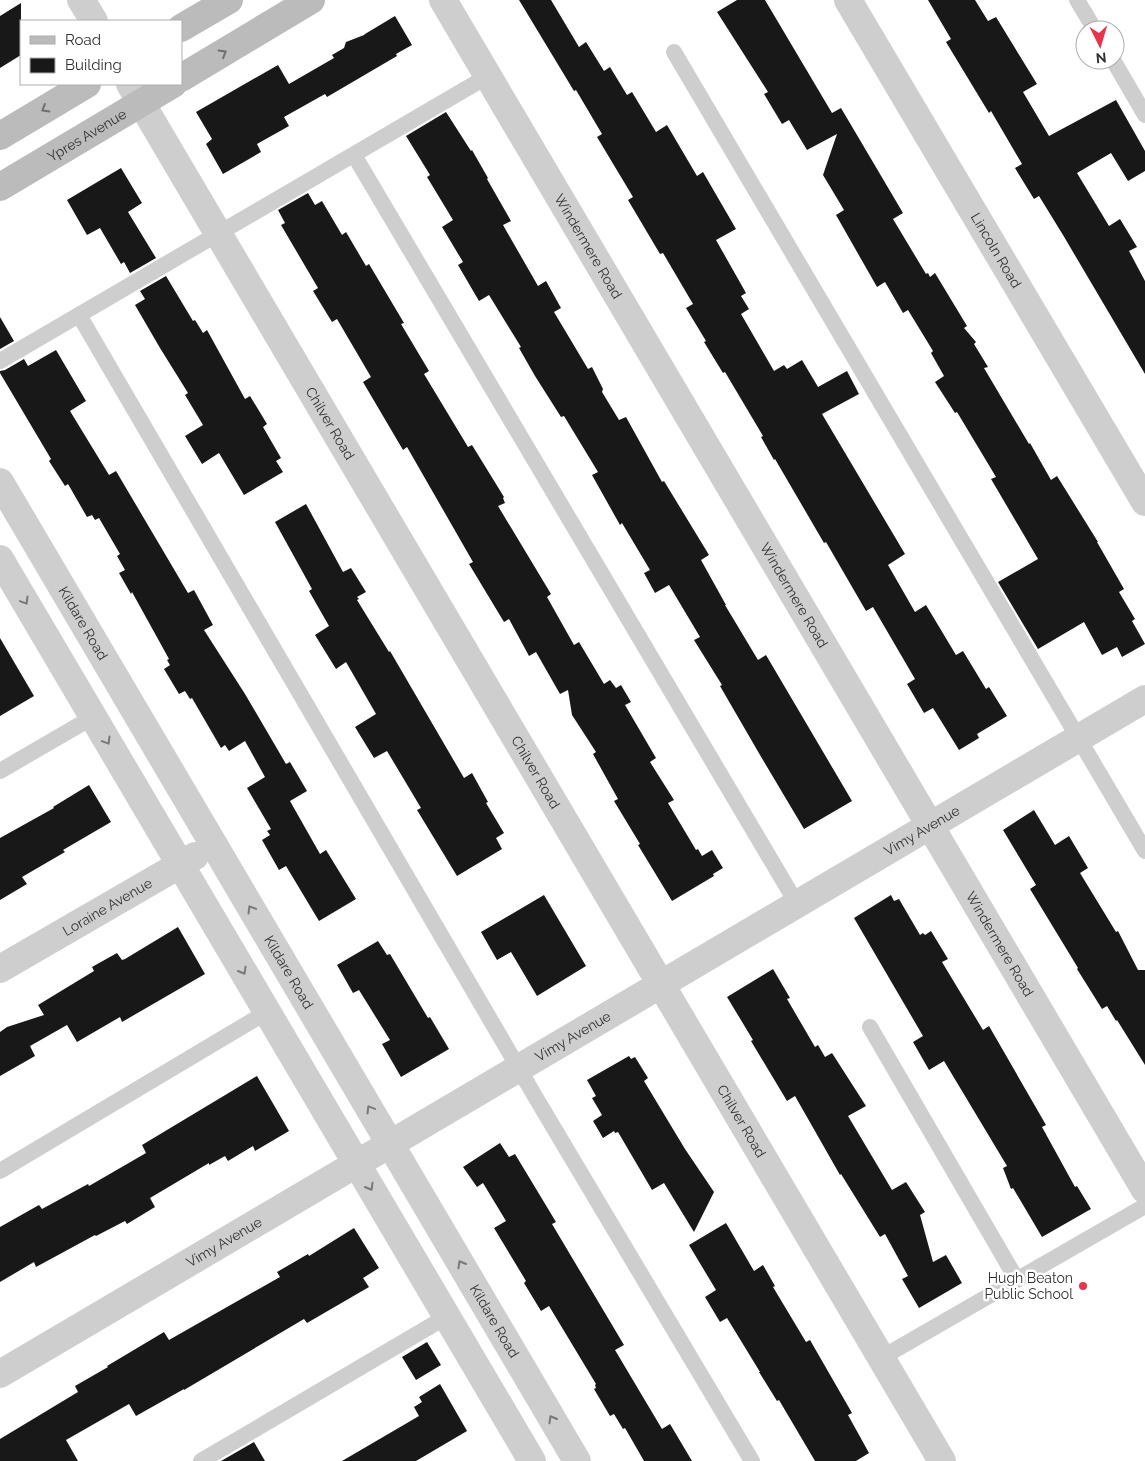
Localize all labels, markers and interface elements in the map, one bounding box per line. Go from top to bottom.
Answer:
legend [20,20,182,85]
north arrow [1075,20,1125,70]
text: Road [65,31,101,49]
one-way arrow [217,50,226,60]
text: N [1095,50,1107,66]
text: Building [65,56,122,74]
one-way arrow [42,102,51,112]
street label: Ypres Avenue [45,106,129,165]
street label: Windermere Road [551,191,625,302]
street label: Lincoln Road [968,210,1025,291]
street label: Chilver Road [303,384,358,463]
street label: Windermere Road [757,540,831,650]
street label: Kildare Road [55,584,111,663]
one-way arrow [18,596,28,605]
street label: Chilver Road [508,733,563,811]
one-way arrow [101,736,111,745]
street label: Vimy Avenue [881,802,962,859]
street label: Loraine Avenue [60,875,155,939]
street label: Windermere Road [963,889,1037,999]
one-way arrow [248,905,258,914]
street label: Kildare Road [261,933,317,1012]
one-way arrow [237,966,247,975]
street label: Vimy Avenue [532,1008,613,1065]
street label: Chilver Road [714,1082,769,1160]
one-way arrow [366,1105,376,1114]
one-way arrow [364,1181,374,1190]
street label: Vimy Avenue [183,1214,265,1270]
one-way arrow [457,1260,467,1269]
place label: Hugh Beaton Public School [984,1270,1073,1302]
marker: Hugh Beaton Public School [1077,1280,1089,1292]
street label: Kildare Road [467,1282,522,1361]
one-way arrow [549,1415,559,1424]

